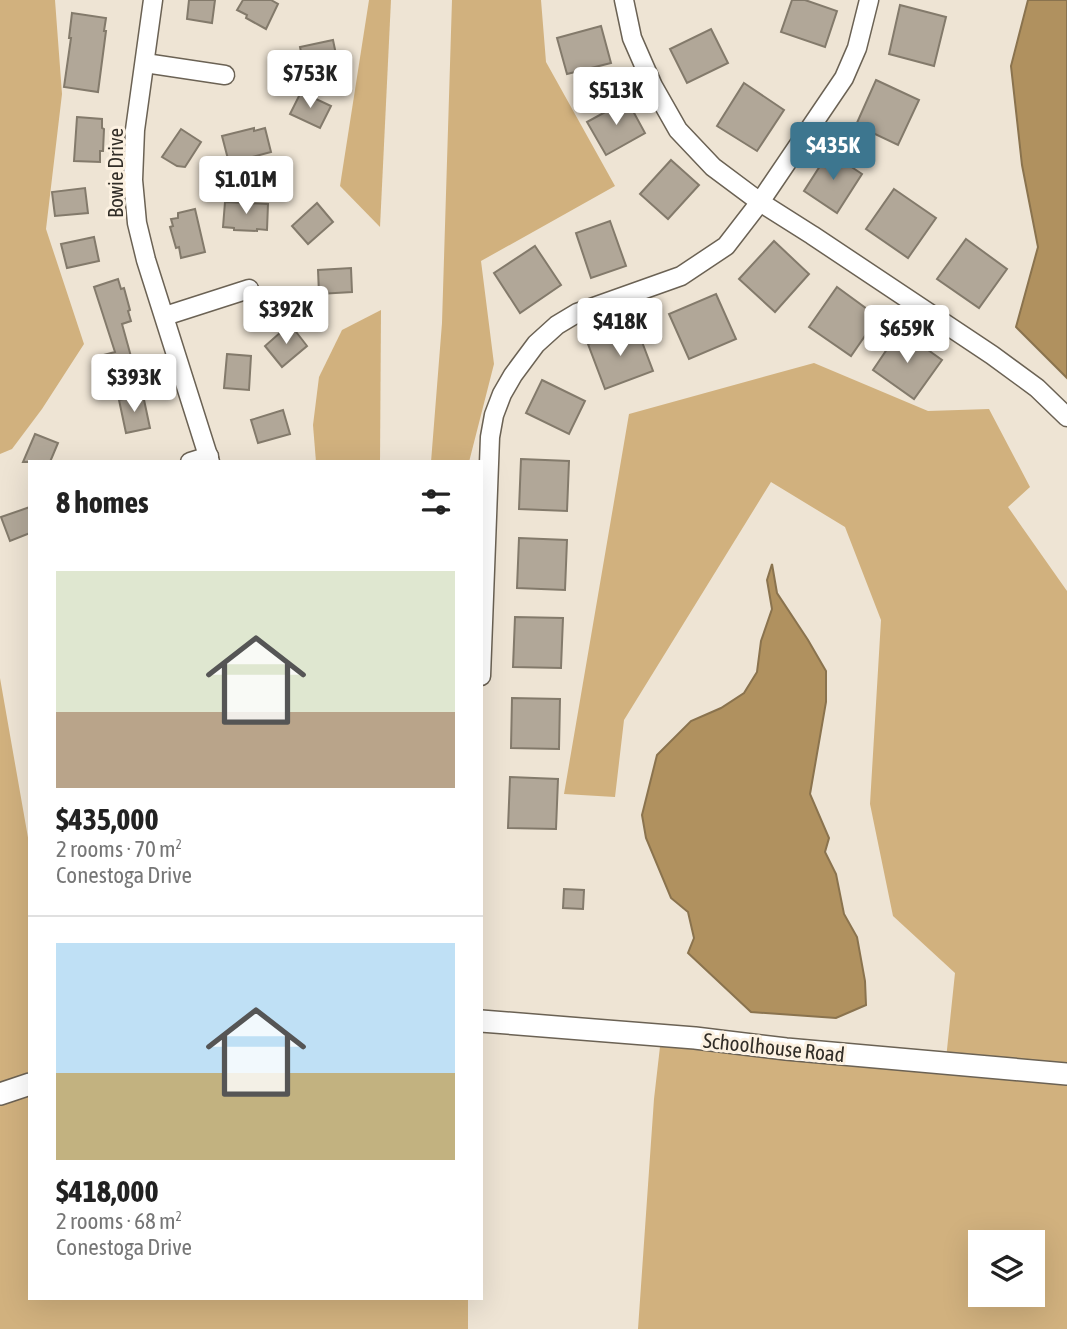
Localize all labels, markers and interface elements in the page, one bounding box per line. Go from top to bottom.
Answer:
pin: $753K [261,50,359,110]
text: $753K [283,60,337,86]
pin: $513K [567,68,665,127]
text: $513K [589,77,643,103]
pin: $435K [784,122,882,182]
street label: Bowie Drive [103,128,127,218]
text: $435K [806,132,860,158]
pin: $1.01M [189,156,303,216]
text: $1.01M [215,166,277,192]
pin: $392K [237,286,335,346]
text: $392K [259,296,313,322]
pin: $418K [571,298,669,358]
pin: $659K [858,306,956,365]
text: $418K [593,308,647,334]
text: $659K [880,315,934,341]
pin: $393K [85,354,183,414]
text: $393K [107,364,161,390]
icon: filters [417,483,455,521]
text: 8 homes [56,485,149,519]
icon: home [193,617,319,743]
text: $435,000 [56,802,159,836]
text: 2 rooms · 70 m² [56,836,182,862]
text: Conestoga Drive [56,862,192,888]
icon: home [193,989,319,1115]
street label: Schoolhouse Road [702,1028,846,1066]
text: $418,000 [56,1174,159,1208]
text: 2 rooms · 68 m² [56,1208,182,1234]
map controls [968,1230,1045,1307]
button: layers [968,1230,1045,1307]
text: Conestoga Drive [56,1234,192,1260]

